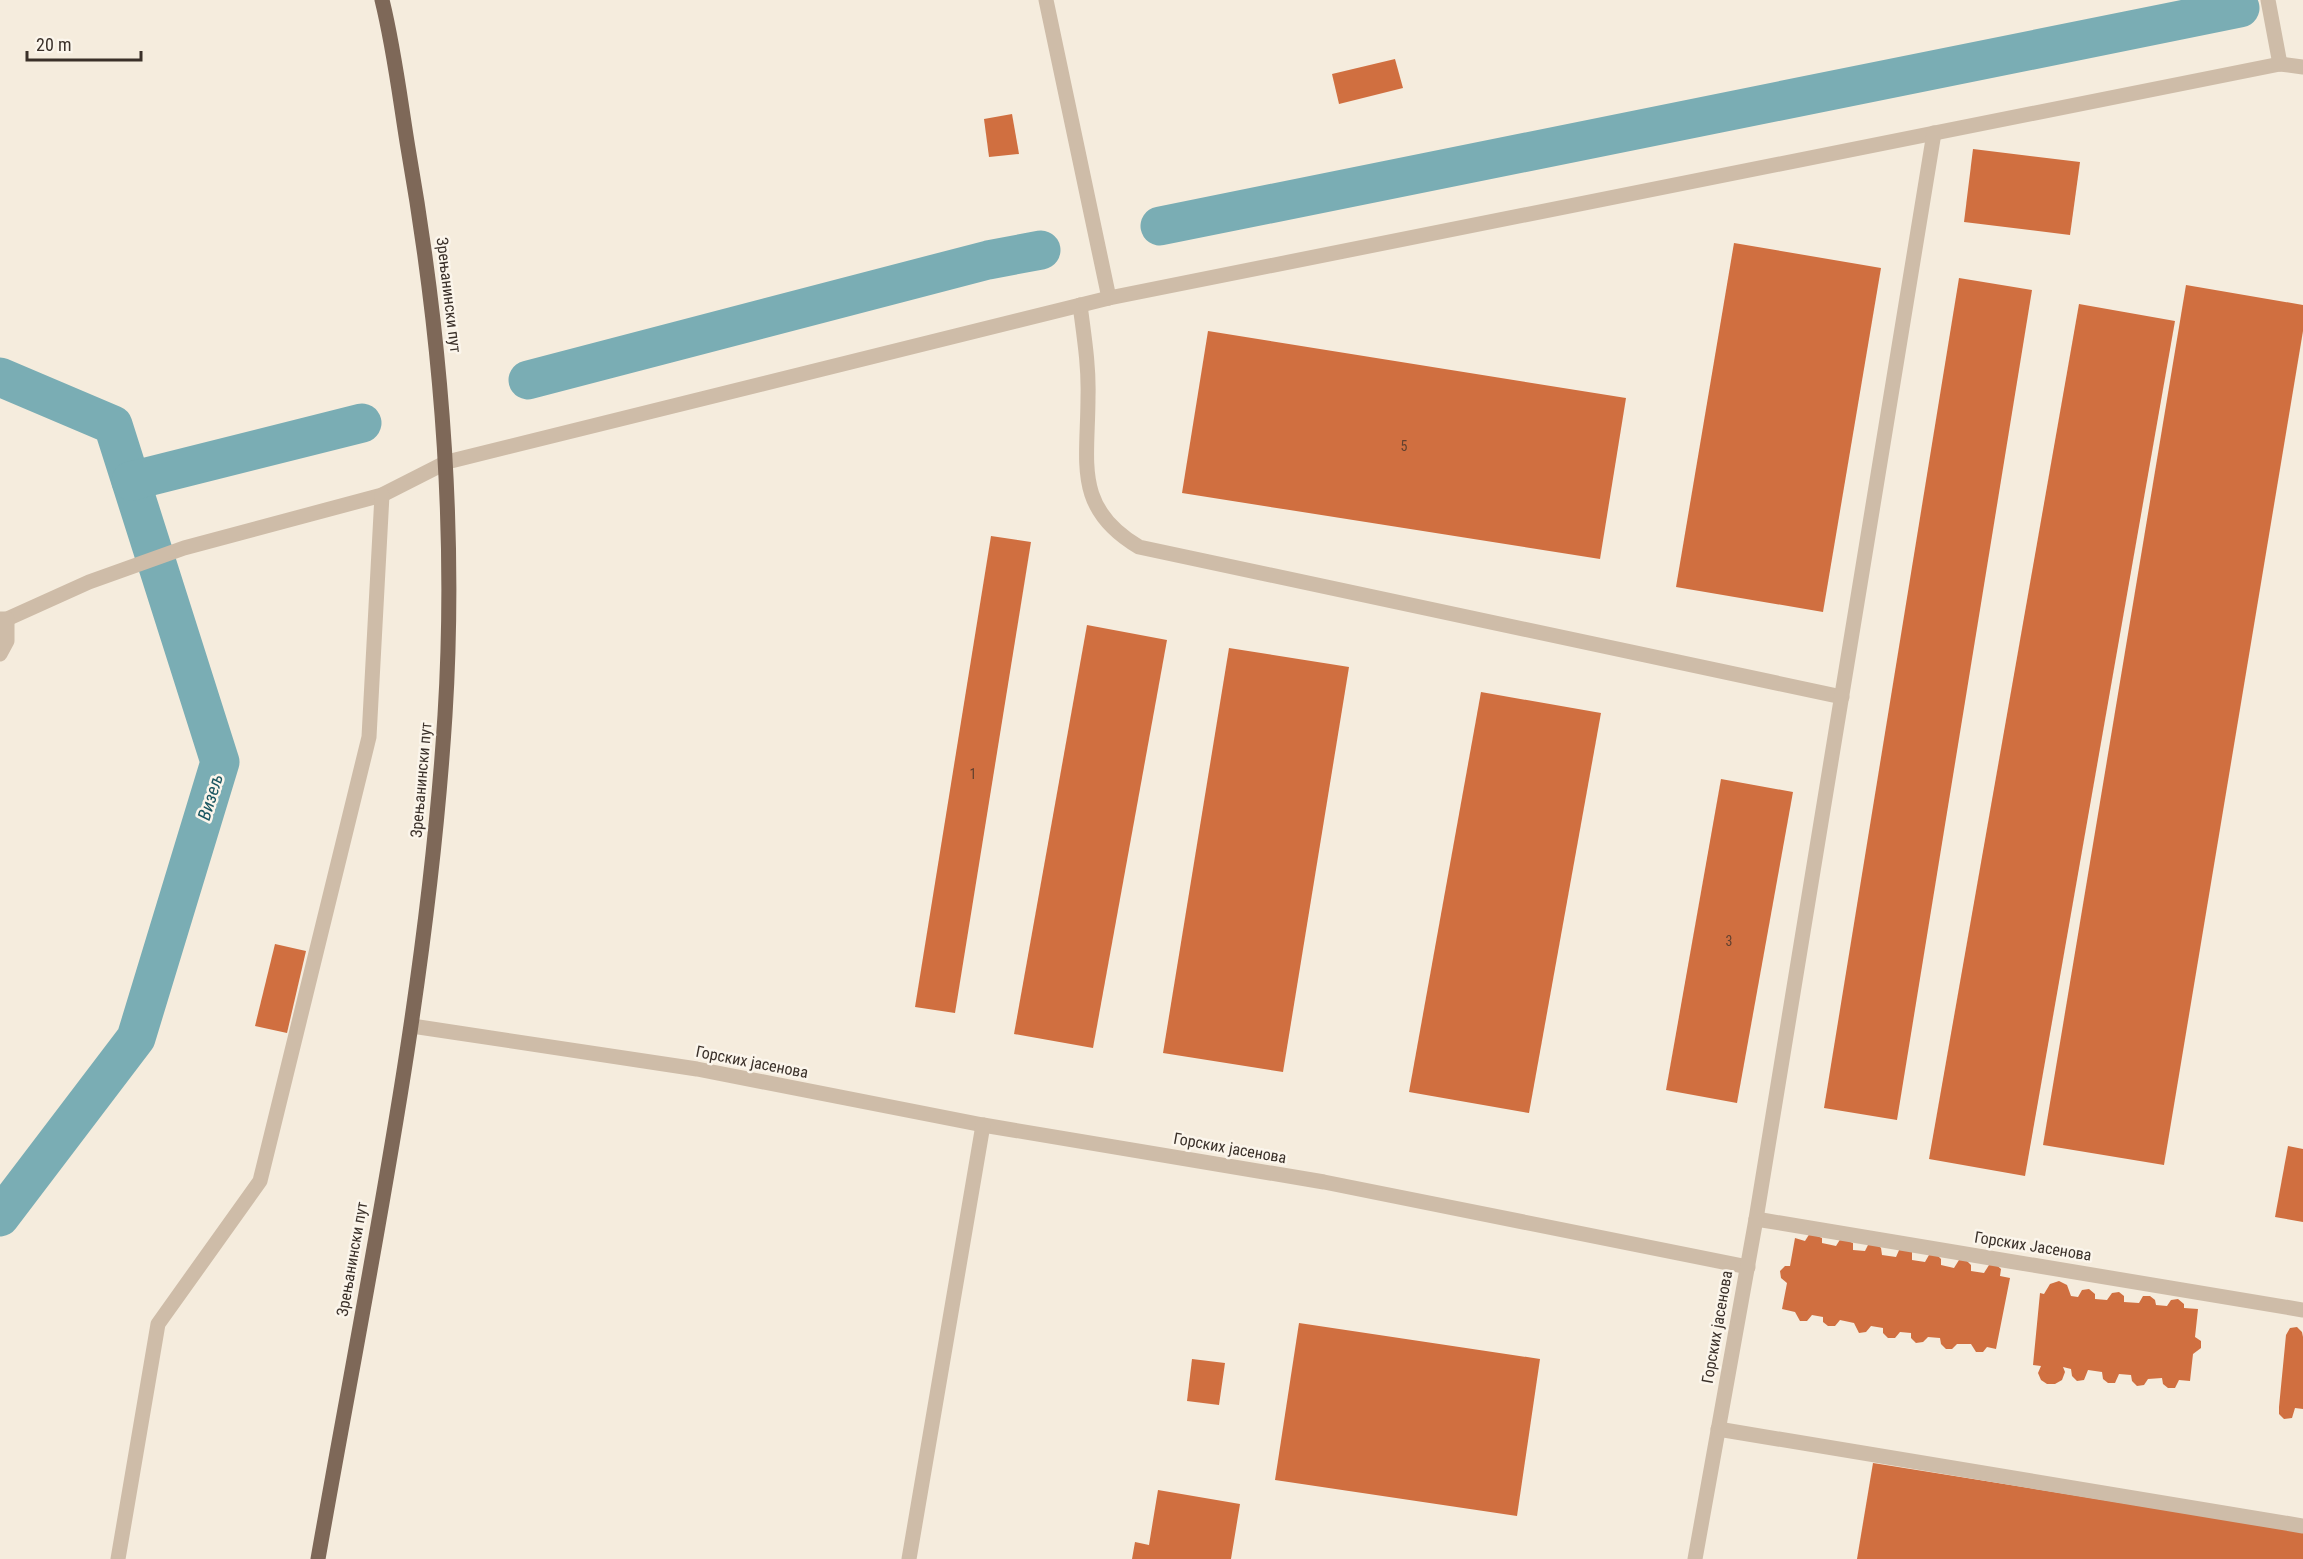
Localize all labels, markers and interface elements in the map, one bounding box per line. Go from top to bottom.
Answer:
scale bar [27,24,141,62]
text: 20 m [36,34,71,55]
street label: Зрењанински пут [432,236,466,354]
house number: 5 [1401,438,1408,454]
street label: Зрењанински пут [406,721,436,839]
house number: 1 [970,766,976,782]
water label: Визељ [193,771,227,823]
house number: 3 [1726,933,1732,949]
street label: Горских јасенова [694,1042,810,1082]
street label: Горских јасенова [1172,1129,1288,1167]
street label: Зрењанински пут [333,1200,371,1318]
street label: Горских Јасенова [1973,1227,2093,1265]
street label: Горских јасенова [1698,1269,1736,1385]

